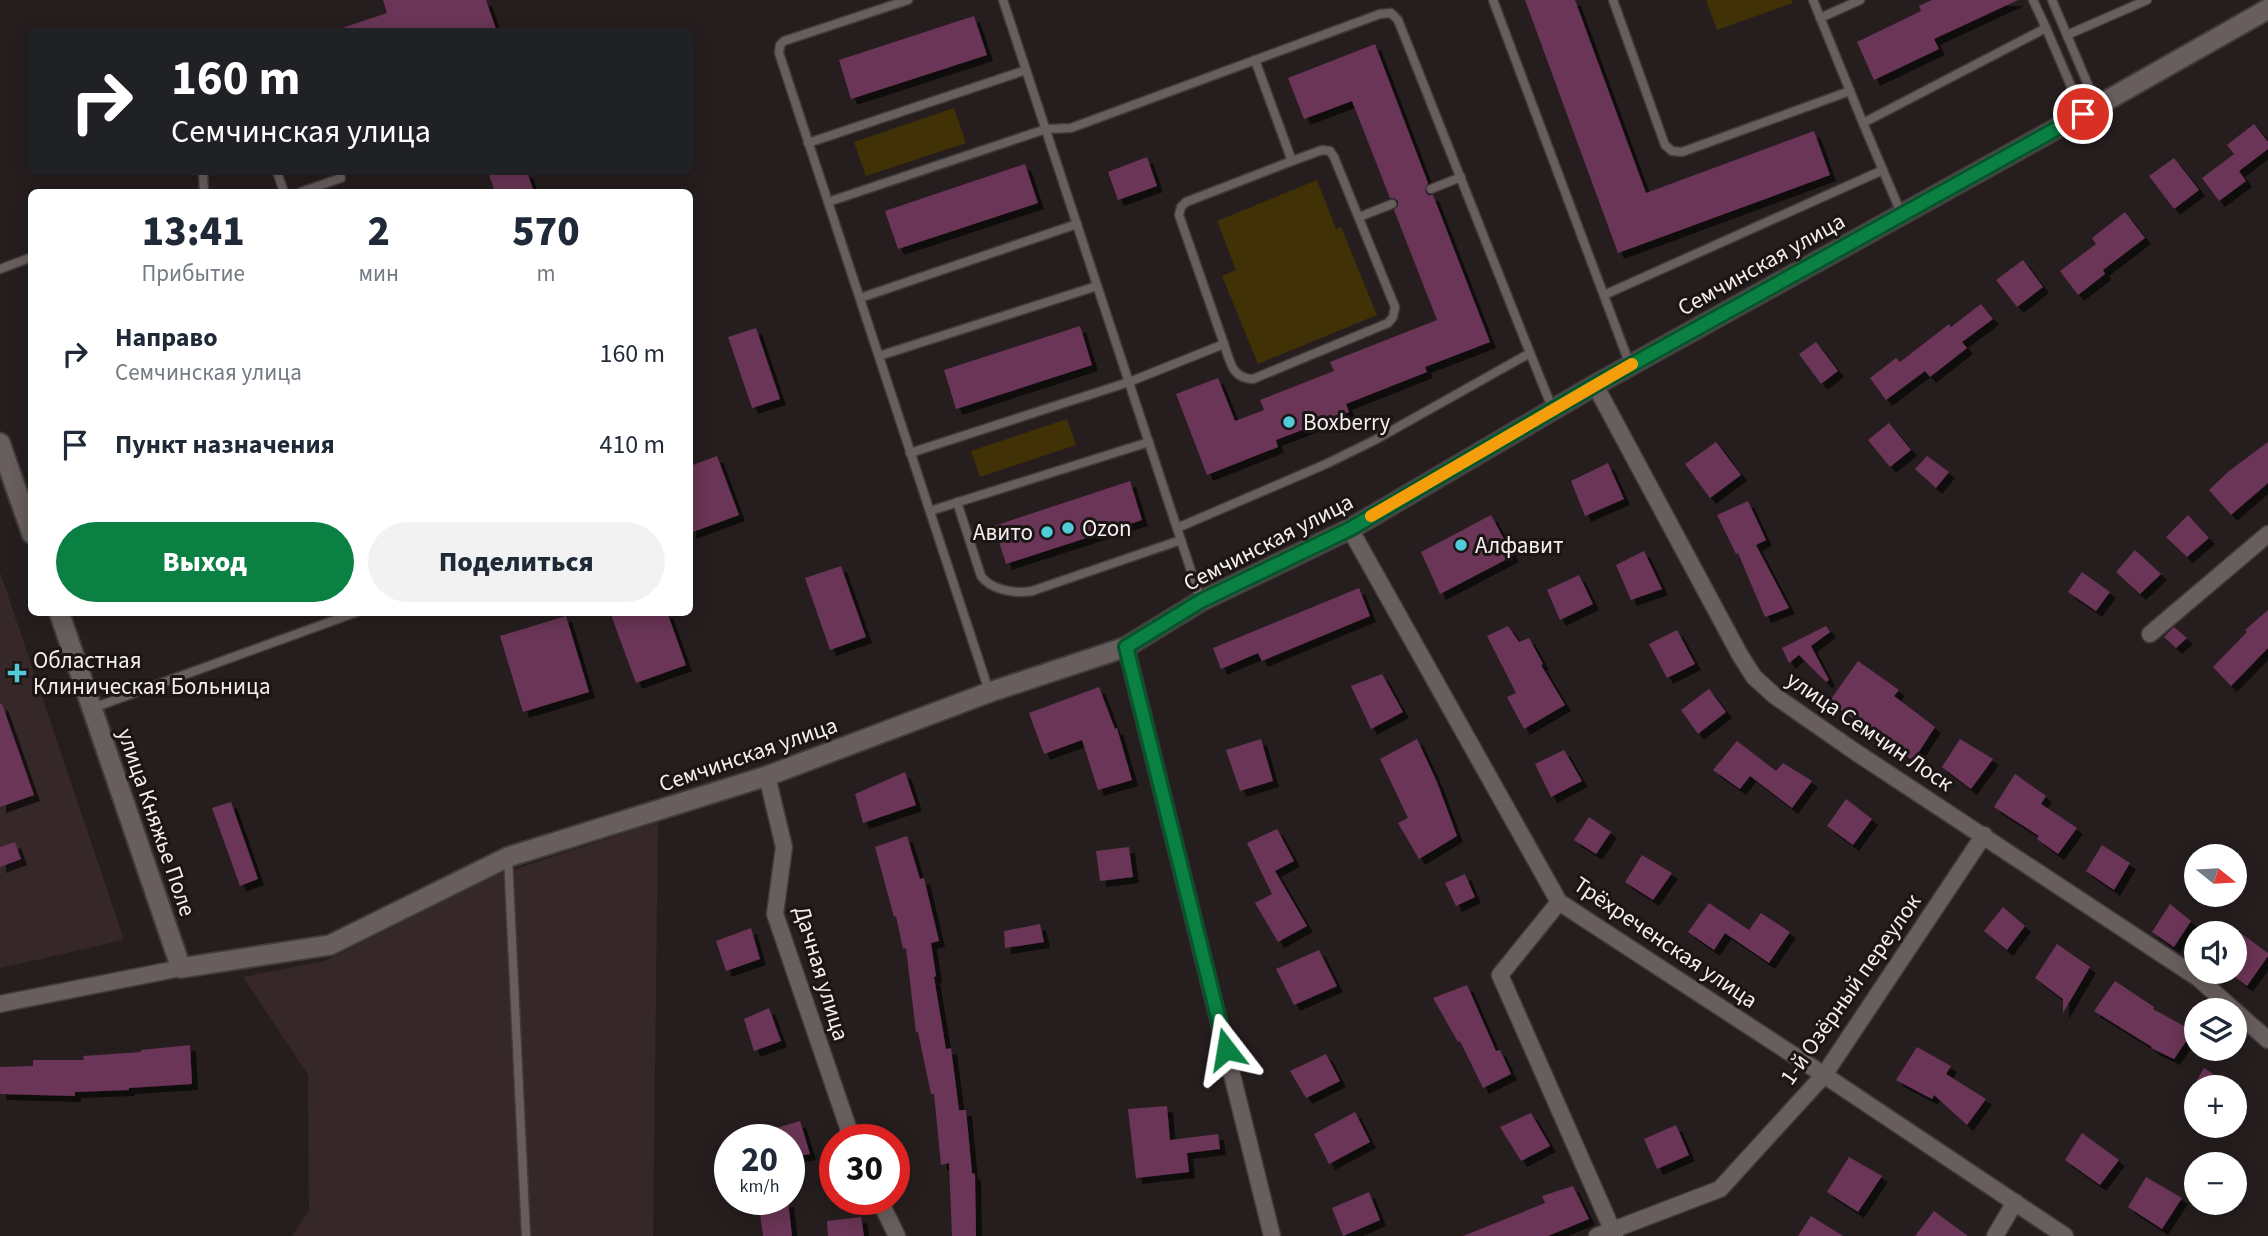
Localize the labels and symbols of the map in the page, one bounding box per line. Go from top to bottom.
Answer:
pin [2053,84,2113,144]
street label: Семчинская улица [1672,205,1851,324]
place label: Boxberry [1303,406,1391,439]
marker: Boxberry [1281,414,1297,430]
street label: Семчинская улица [1178,485,1359,600]
place label: Ozon [1082,512,1132,545]
place label: Авито [973,516,1033,549]
marker: Ozon [1060,520,1076,536]
marker: Авито [1039,524,1055,540]
place label: Алфавит [1475,529,1564,562]
marker: Алфавит [1453,537,1469,553]
place label: Областная Клиническая Больница [33,644,271,703]
marker: Областная Клиническая Больница [7,663,27,683]
street label: улица Семчин Лоск [1780,663,1960,800]
street label: Семчинская улица [654,708,842,800]
street label: улица Княжье Поле [109,724,204,921]
north arrow [2184,844,2247,906]
street label: Трёхреченская улица [1567,868,1764,1016]
street label: 1-й Озёрный переулок [1772,886,1929,1092]
street label: Дачная улица [785,902,858,1045]
position arrow [1189,1012,1263,1086]
speed limit sign: 30 [819,1124,910,1215]

